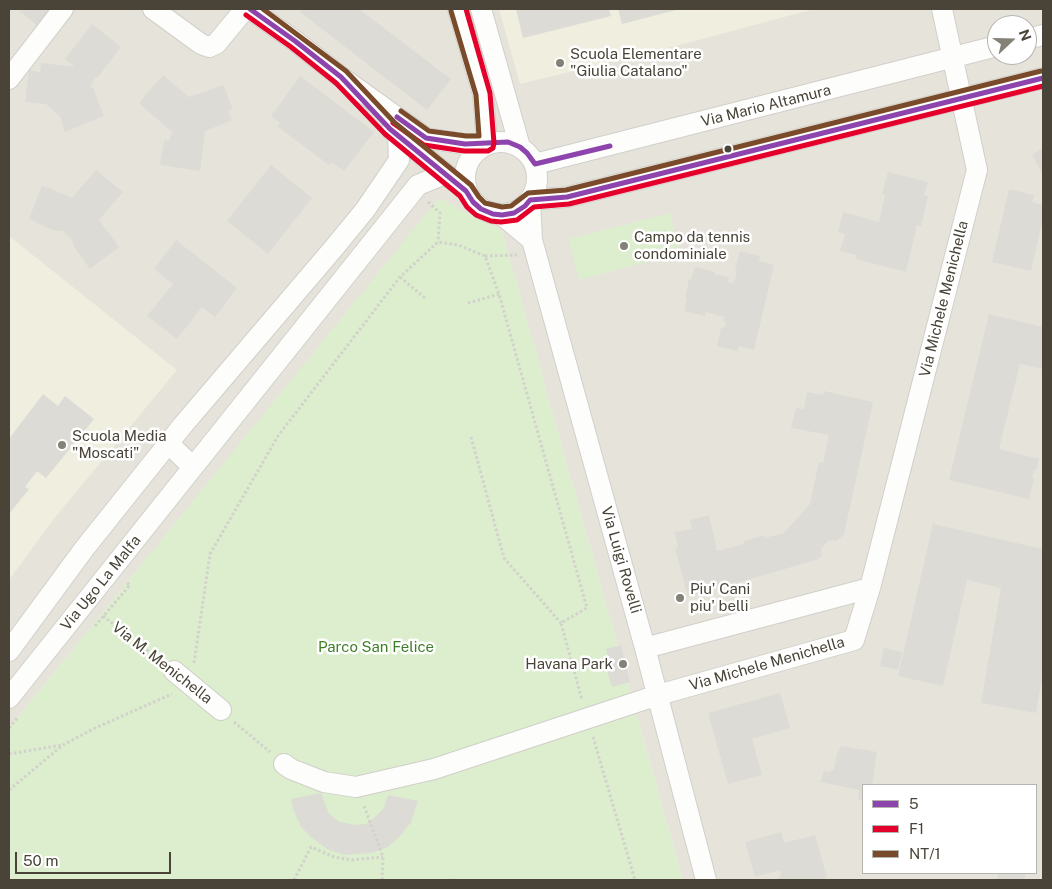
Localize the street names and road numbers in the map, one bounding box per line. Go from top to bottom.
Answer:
street label: Via Mario Altamura [699,81,833,131]
street label: Via Michele Menichella [916,219,972,379]
street label: Via Luigi Rovelli [597,505,645,615]
street label: Via Ugo La Malfa [57,532,145,634]
street label: Via M. Menichella [108,618,216,708]
street label: Via Michele Menichella [687,633,847,695]

